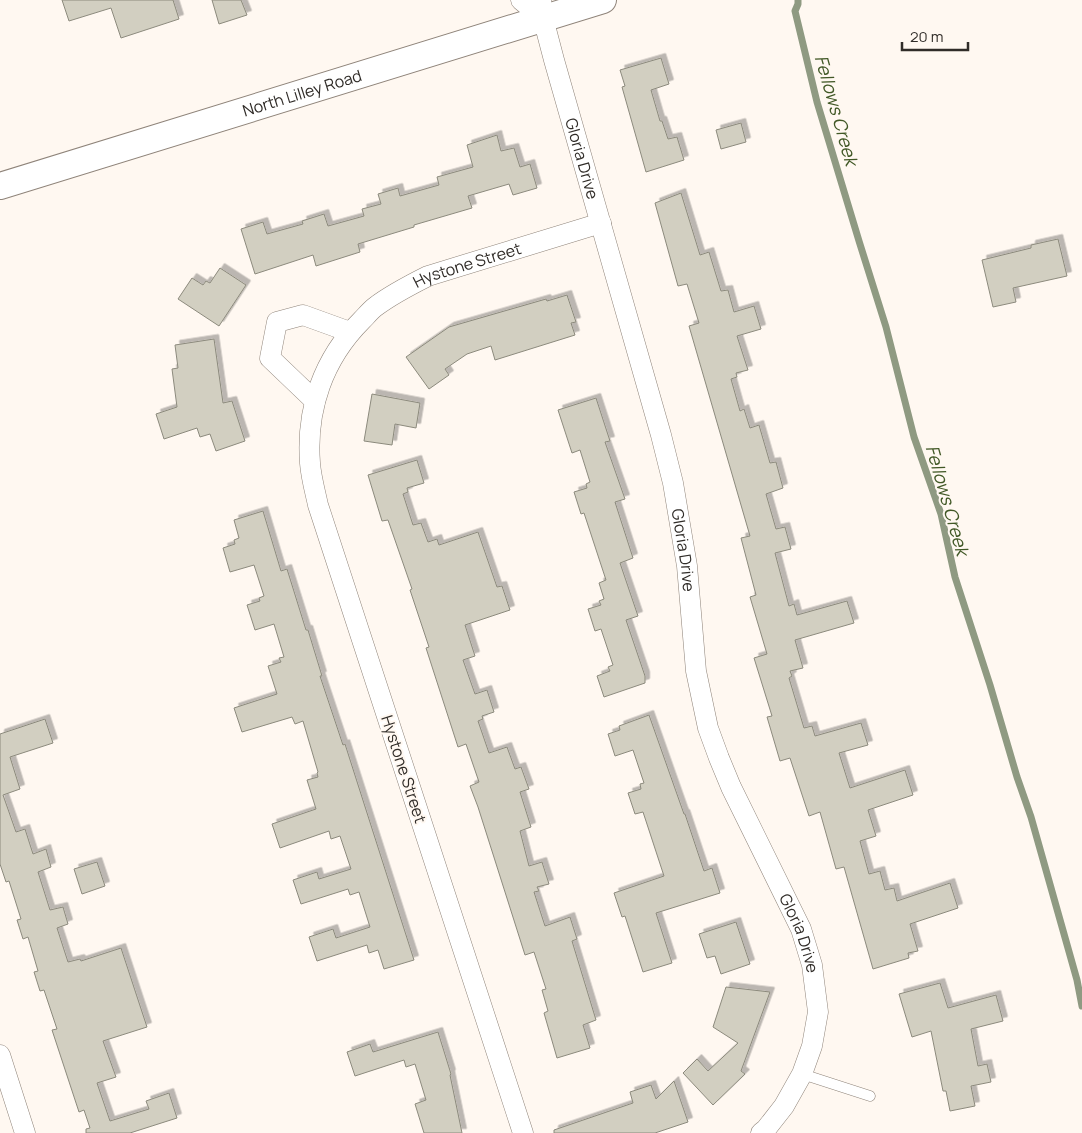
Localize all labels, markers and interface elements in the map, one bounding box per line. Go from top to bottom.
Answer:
scale bar [902,20,968,52]
text: 20 m [910,26,943,47]
water label: Fellows Creek [810,52,865,171]
street label: North Lilley Road [240,64,364,122]
street label: Gloria Drive [560,115,604,202]
street label: Hystone Street [409,237,524,293]
water label: Fellows Creek [921,442,976,561]
street label: Gloria Drive [667,507,700,592]
street label: Hystone Street [376,712,432,826]
street label: Gloria Drive [774,890,824,974]

